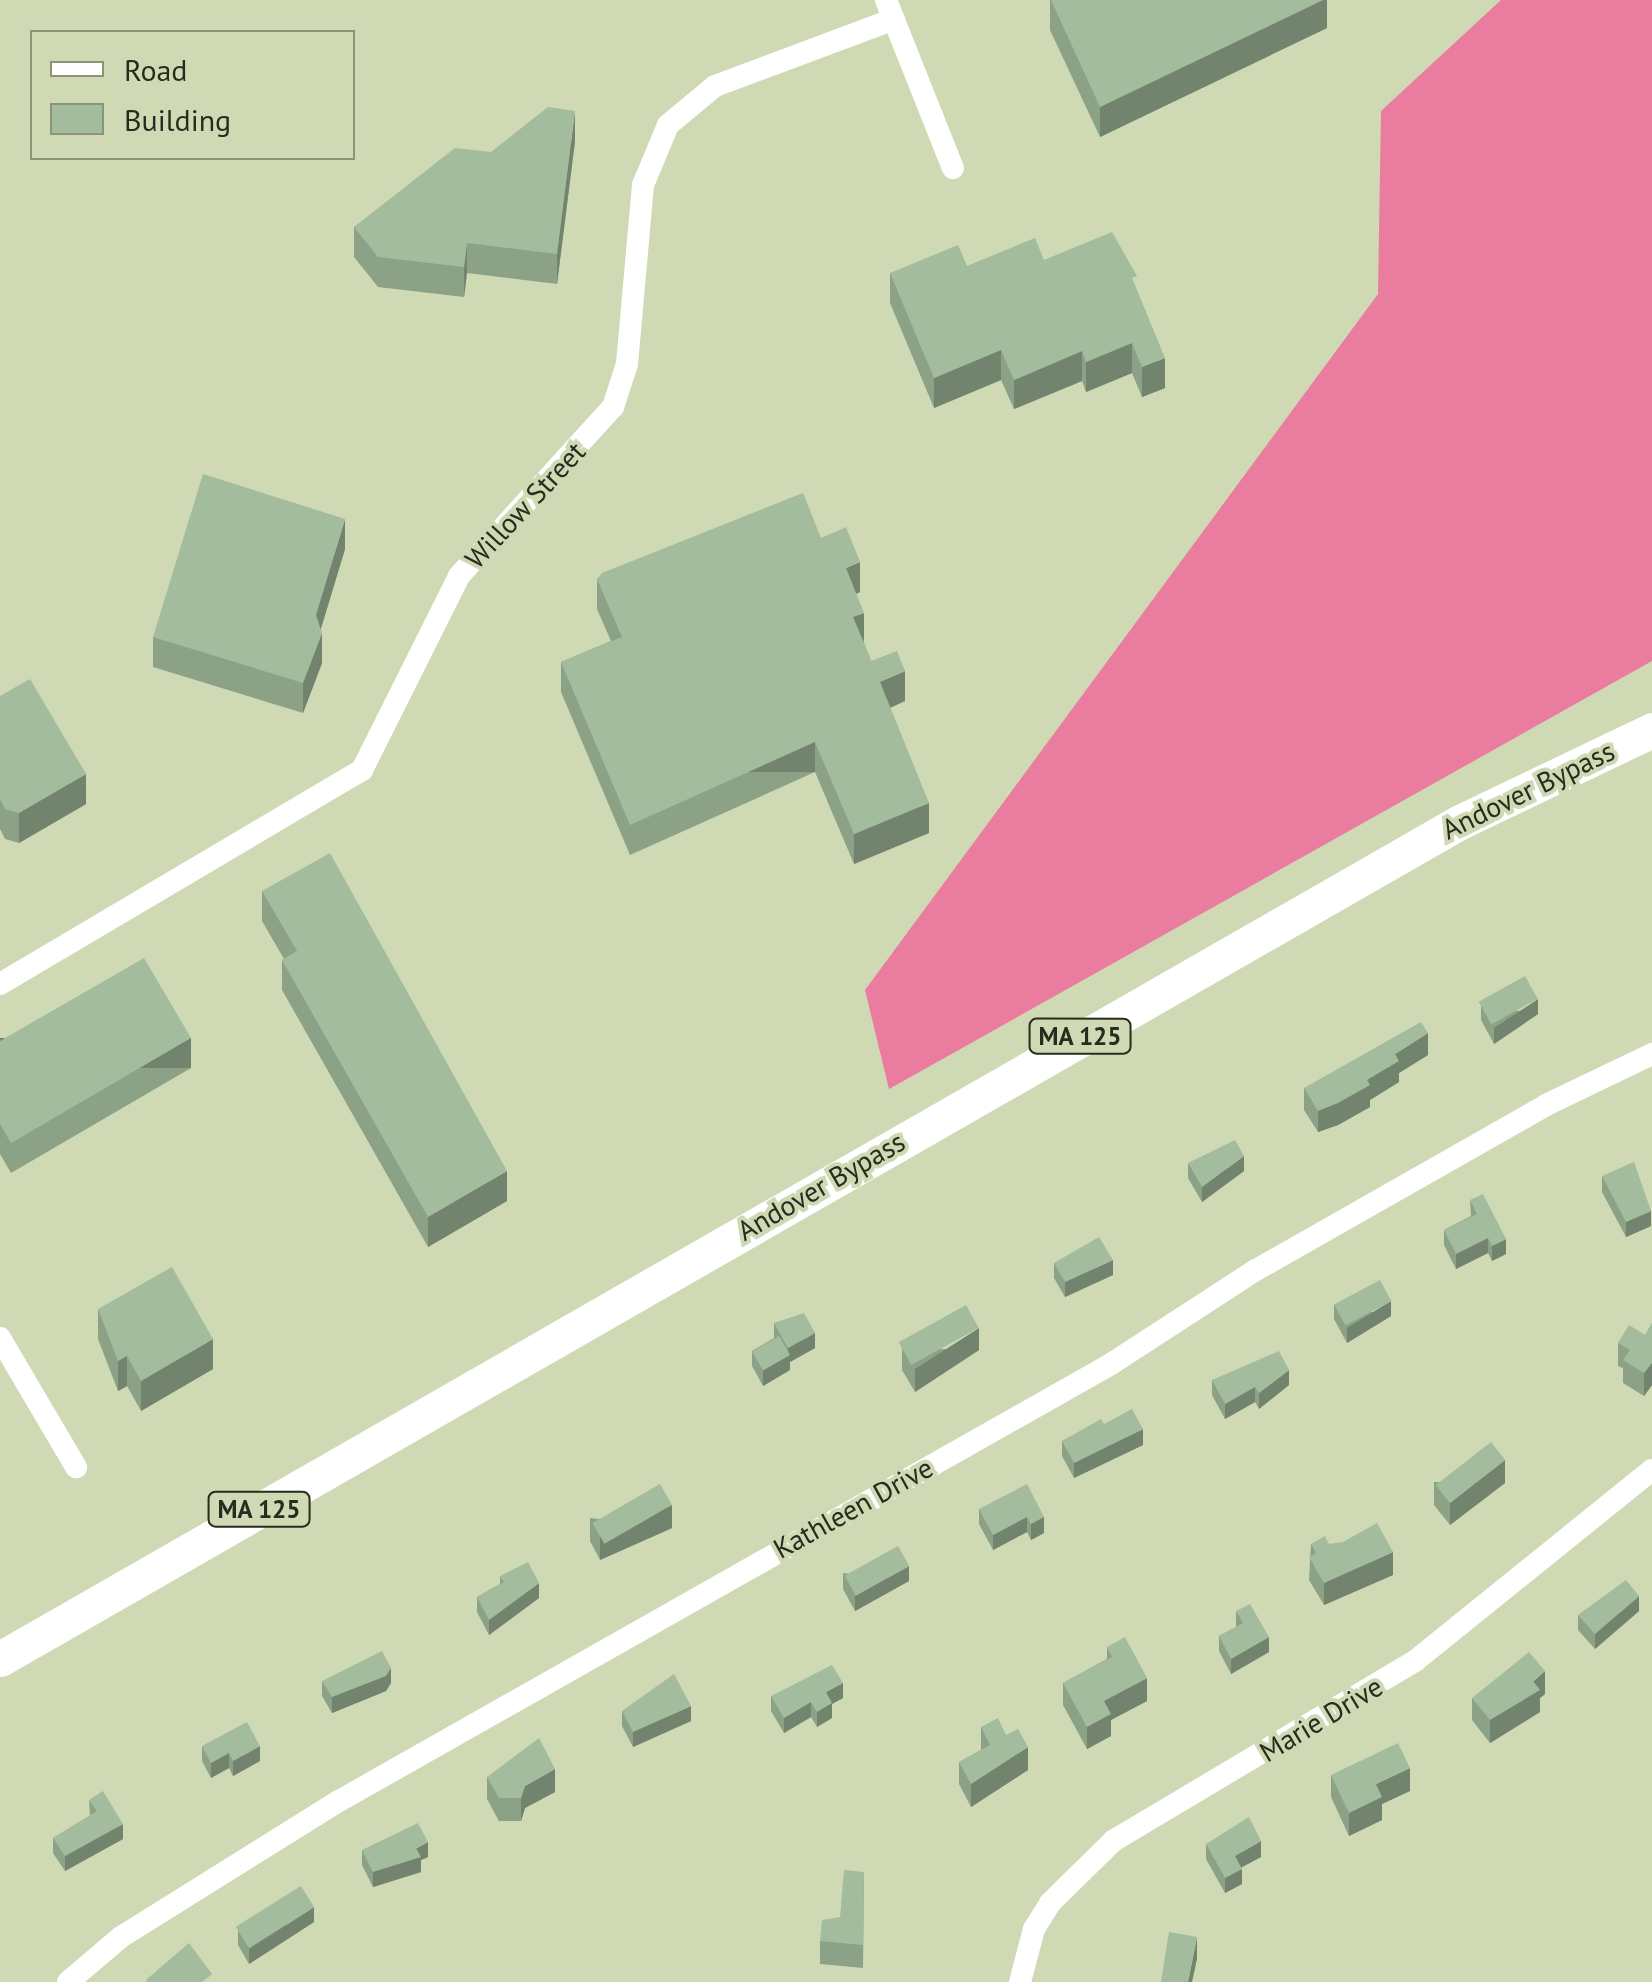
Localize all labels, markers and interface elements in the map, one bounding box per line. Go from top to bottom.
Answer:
legend [30,30,355,160]
text: Road [124,50,188,89]
text: Building [124,100,231,139]
street label: Willow Street [458,435,592,575]
street label: Andover Bypass [1436,734,1620,846]
road number: MA 125 [1028,1016,1132,1056]
street label: Andover Bypass [731,1124,911,1248]
street label: Kathleen Drive [768,1450,938,1566]
road number: MA 125 [206,1489,312,1529]
street label: Marie Drive [1253,1669,1389,1769]

